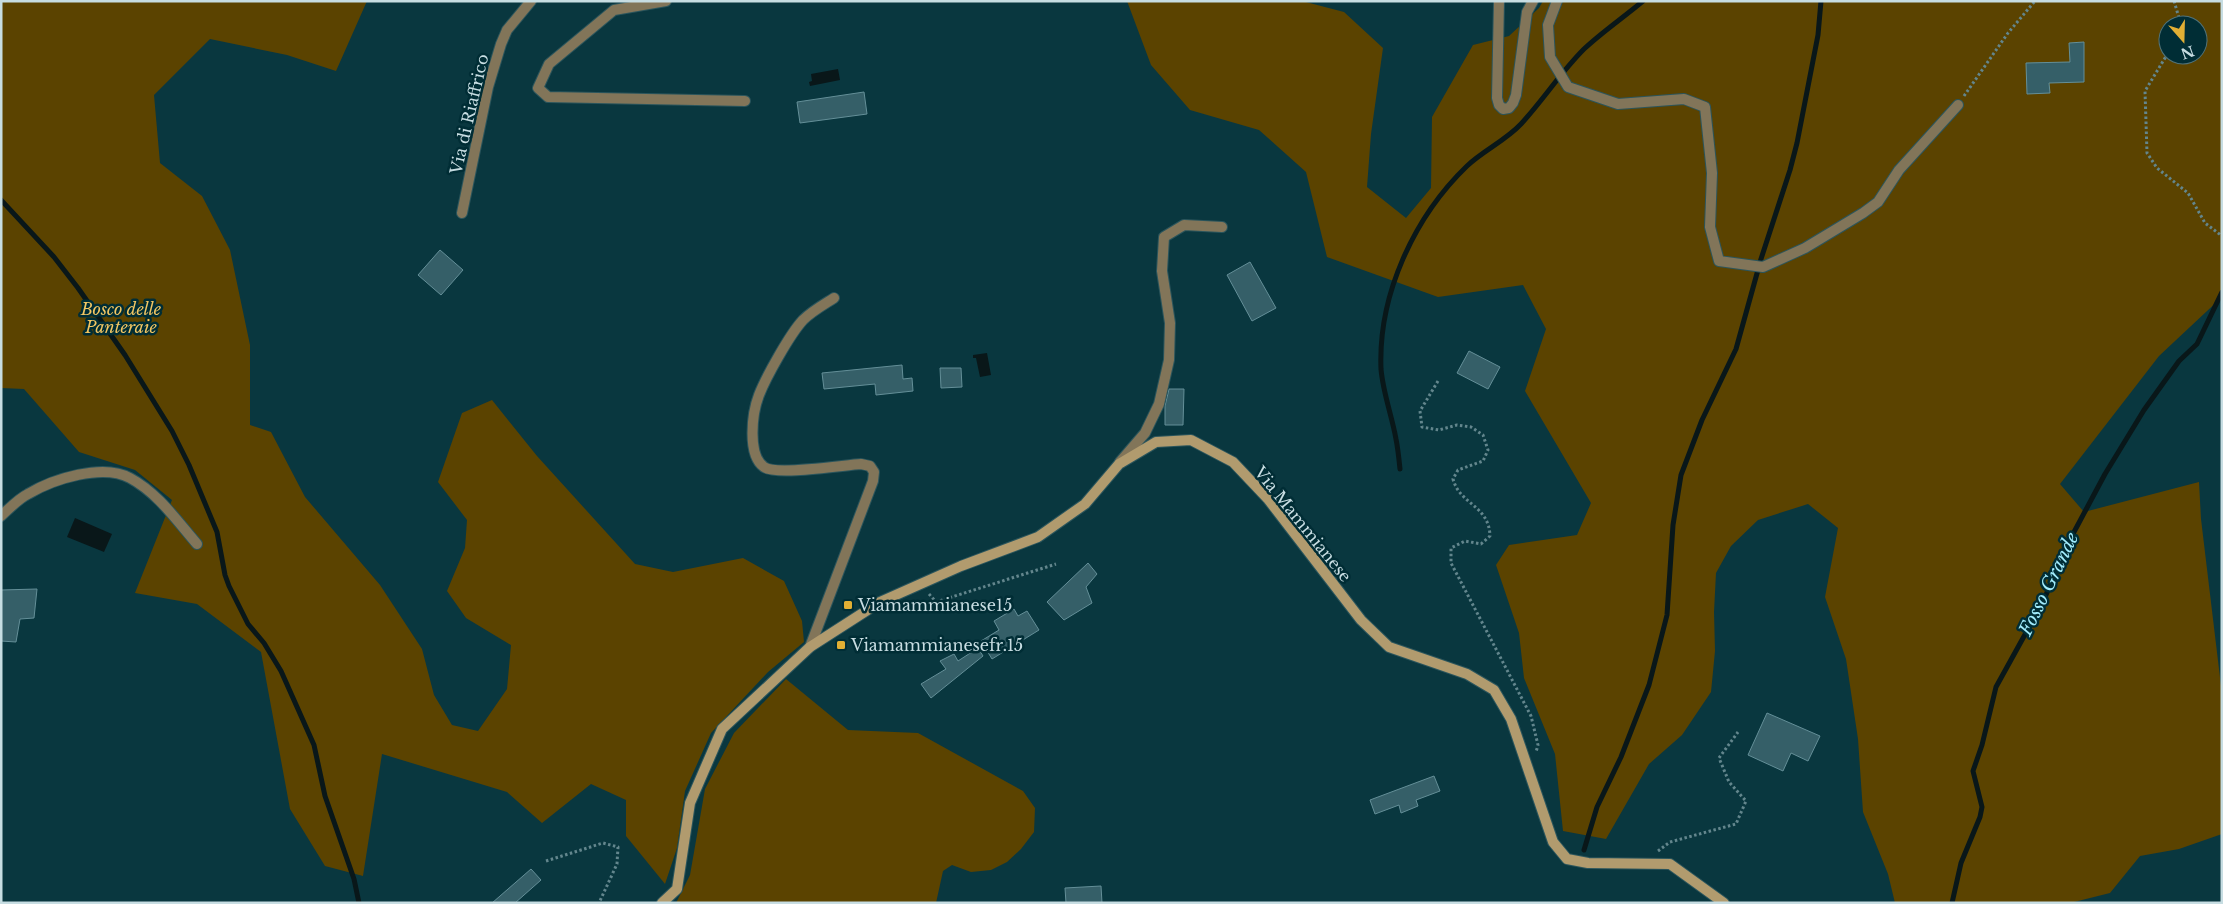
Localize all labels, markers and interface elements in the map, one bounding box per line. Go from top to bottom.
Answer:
north arrow [2158,15,2208,65]
text: N [2178,42,2197,63]
street label: Via di Riaffrico [445,52,493,177]
park label: Bosco delle Panteraie [80,299,162,337]
street label: Via Mammianese [1250,461,1356,586]
water label: Fosso Grande [2014,529,2083,640]
place label: Viamammianese15 [857,595,1012,615]
marker: Viamammianese15 [842,599,854,611]
place label: Viamammianesefr.15 [850,635,1023,655]
marker: Viamammianesefr.15 [835,639,847,651]

